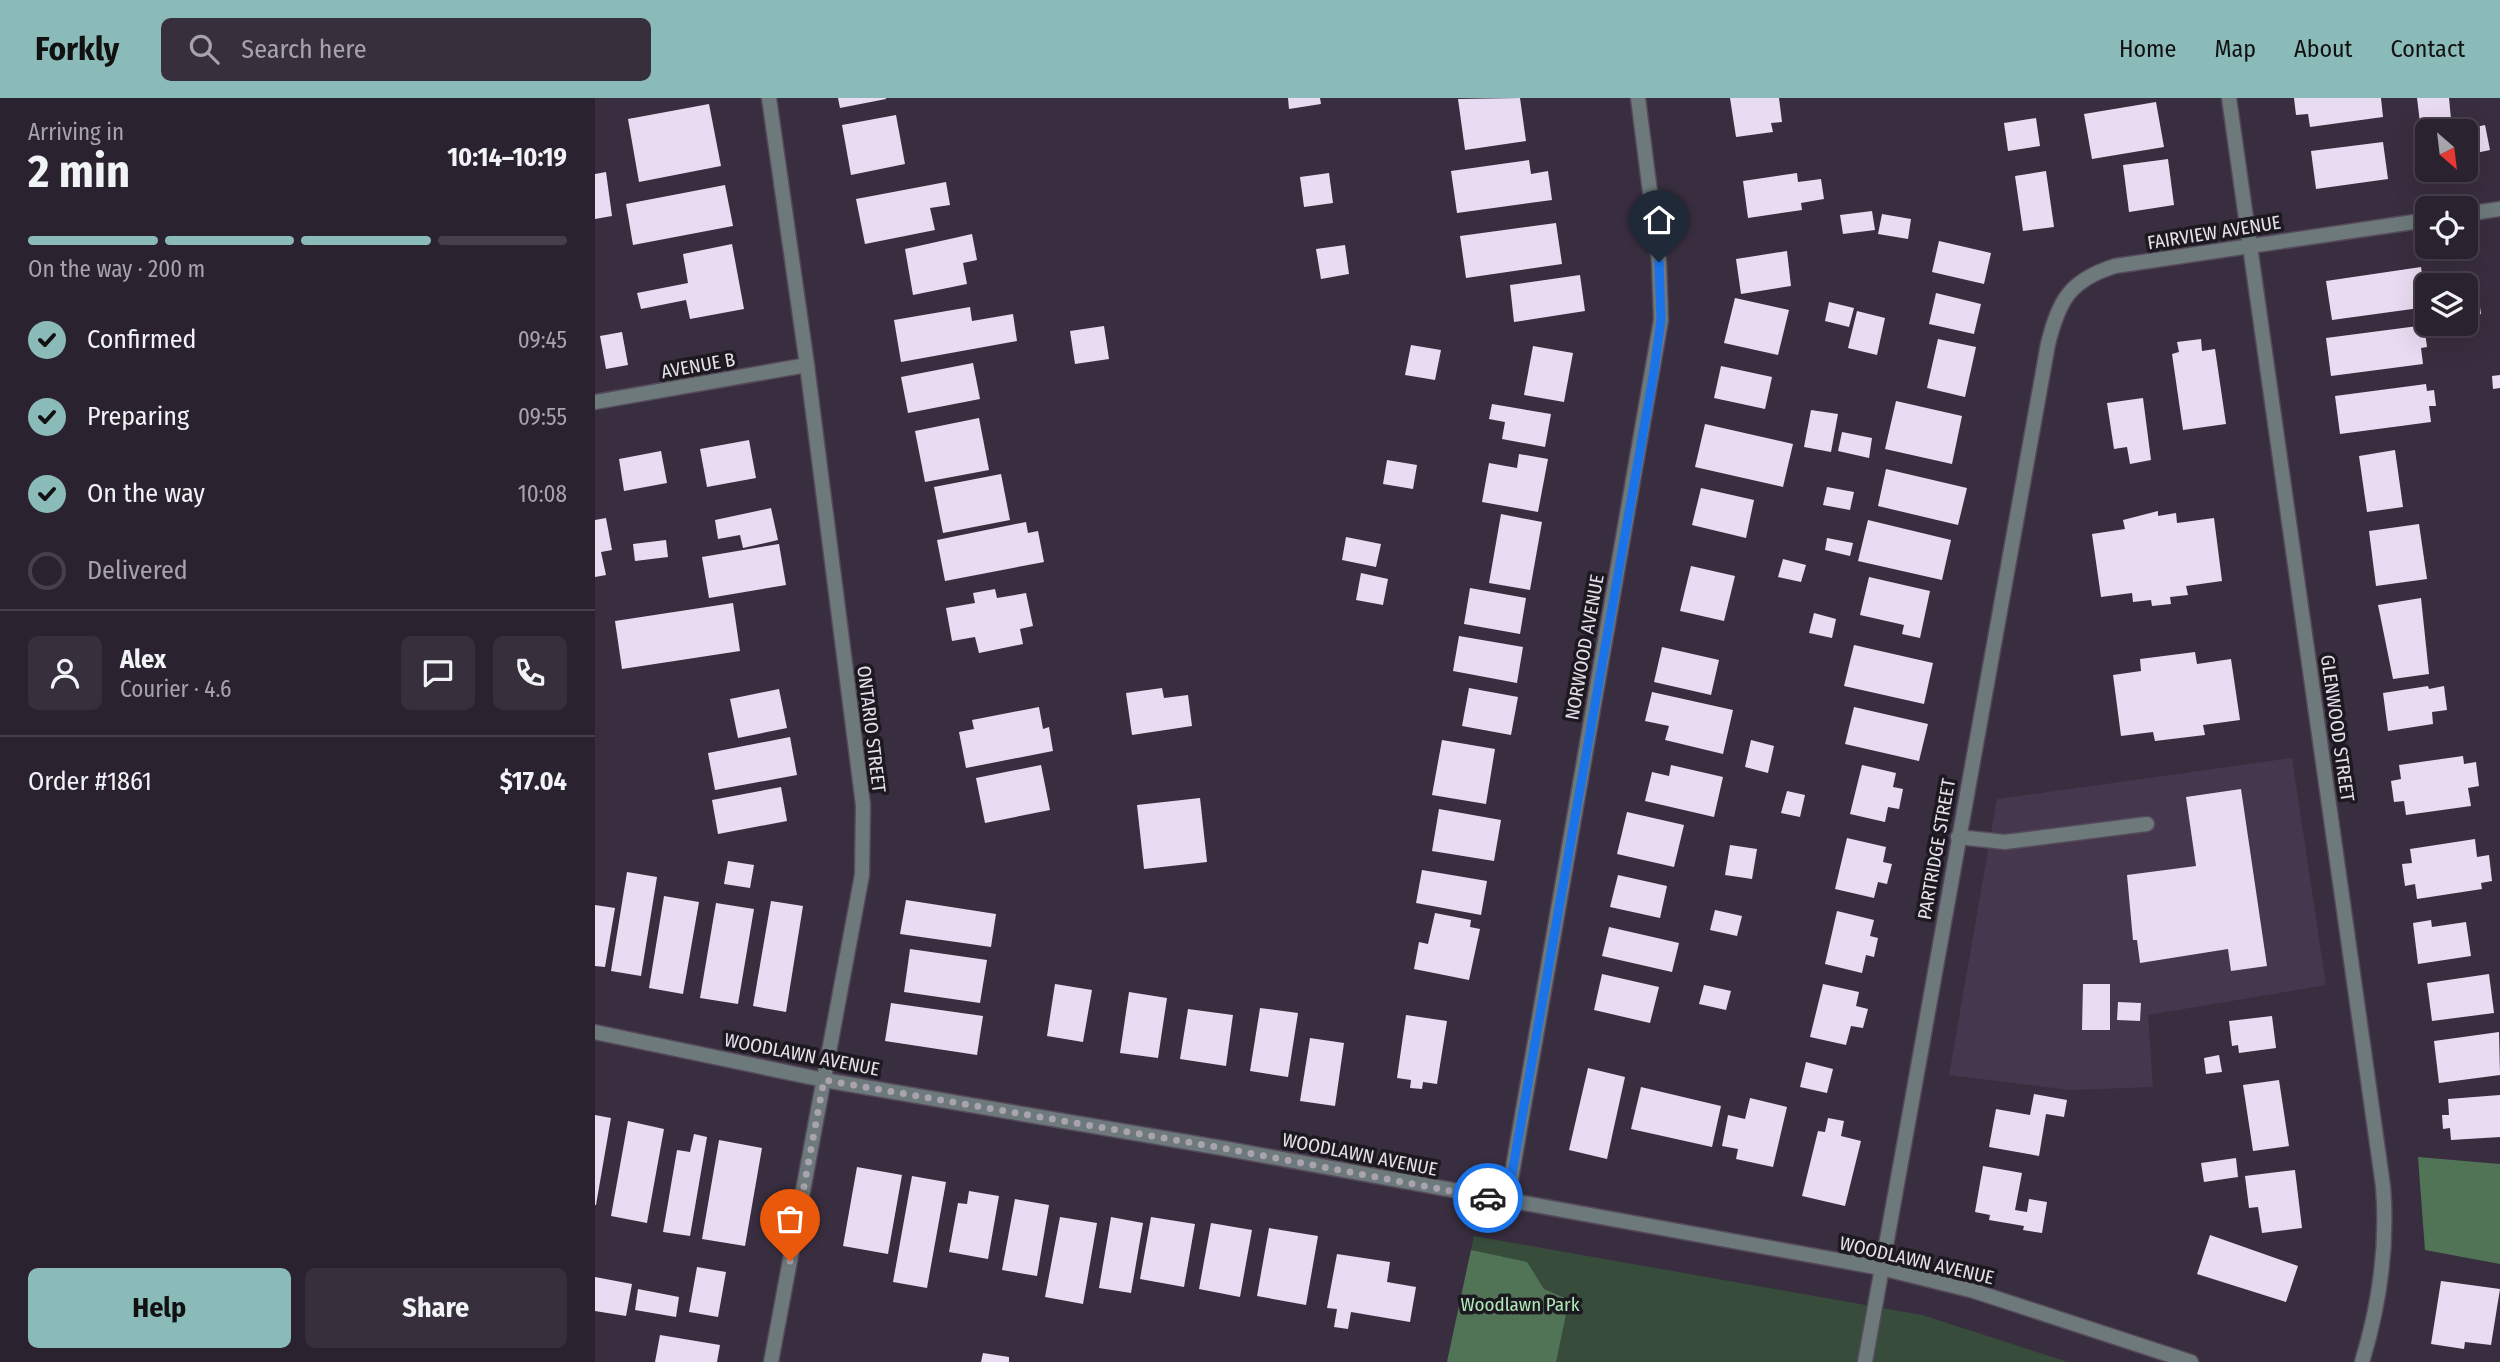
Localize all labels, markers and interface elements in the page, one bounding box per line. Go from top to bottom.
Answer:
search box [161,18,651,81]
text: Forkly [35,29,119,69]
icon: search [185,30,223,68]
text: Search here [241,34,367,65]
text: Home [2119,35,2176,63]
text: Map [2214,35,2256,63]
text: About [2294,35,2352,63]
text: Contact [2390,35,2465,63]
text: Arriving in [28,118,124,146]
north arrow [2415,119,2478,182]
map controls [2415,119,2478,336]
text: 10:14–10:19 [447,142,567,173]
text: 2 min [28,144,130,199]
pin [1629,190,1689,262]
button: locate [2415,196,2478,259]
icon: home [1640,201,1678,239]
street label: FAIRVIEW AVENUE [2146,211,2283,254]
text: On the way · 200 m [28,255,205,283]
button: layers [2415,273,2478,336]
icon: check [28,321,66,359]
text: Confirmed [87,324,197,355]
text: 09:45 [518,326,567,354]
street label: AVENUE B [659,348,737,383]
icon: check [28,398,66,436]
text: Preparing [87,401,189,432]
text: 09:55 [518,403,567,431]
icon: check [28,475,66,513]
text: On the way [87,478,205,509]
text: 10:08 [518,480,567,508]
text: Delivered [87,555,188,586]
street label: NORWOOD AVENUE [1560,572,1609,722]
button: person [28,636,102,710]
button: chat [401,636,475,710]
button: phone [493,636,567,710]
text: Alex [120,644,166,675]
street label: GLENWOOD STREET [2316,653,2359,803]
street label: ONTARIO STREET [852,664,891,794]
text: Courier · 4.6 [120,675,231,703]
text: Order #1861 [28,766,152,797]
text: $17.04 [500,766,567,797]
street label: PARTRIDGE STREET [1913,776,1960,921]
street label: WOODLAWN AVENUE [722,1028,882,1081]
street label: WOODLAWN AVENUE [1280,1128,1440,1181]
courier [1453,1163,1523,1233]
icon: car [1469,1179,1507,1217]
pin [760,1189,820,1261]
icon: bag [771,1200,809,1238]
street label: WOODLAWN AVENUE [1837,1232,1996,1289]
button: Help [28,1268,291,1348]
button: Share [305,1268,567,1348]
park label: Woodlawn Park [1460,1293,1580,1316]

